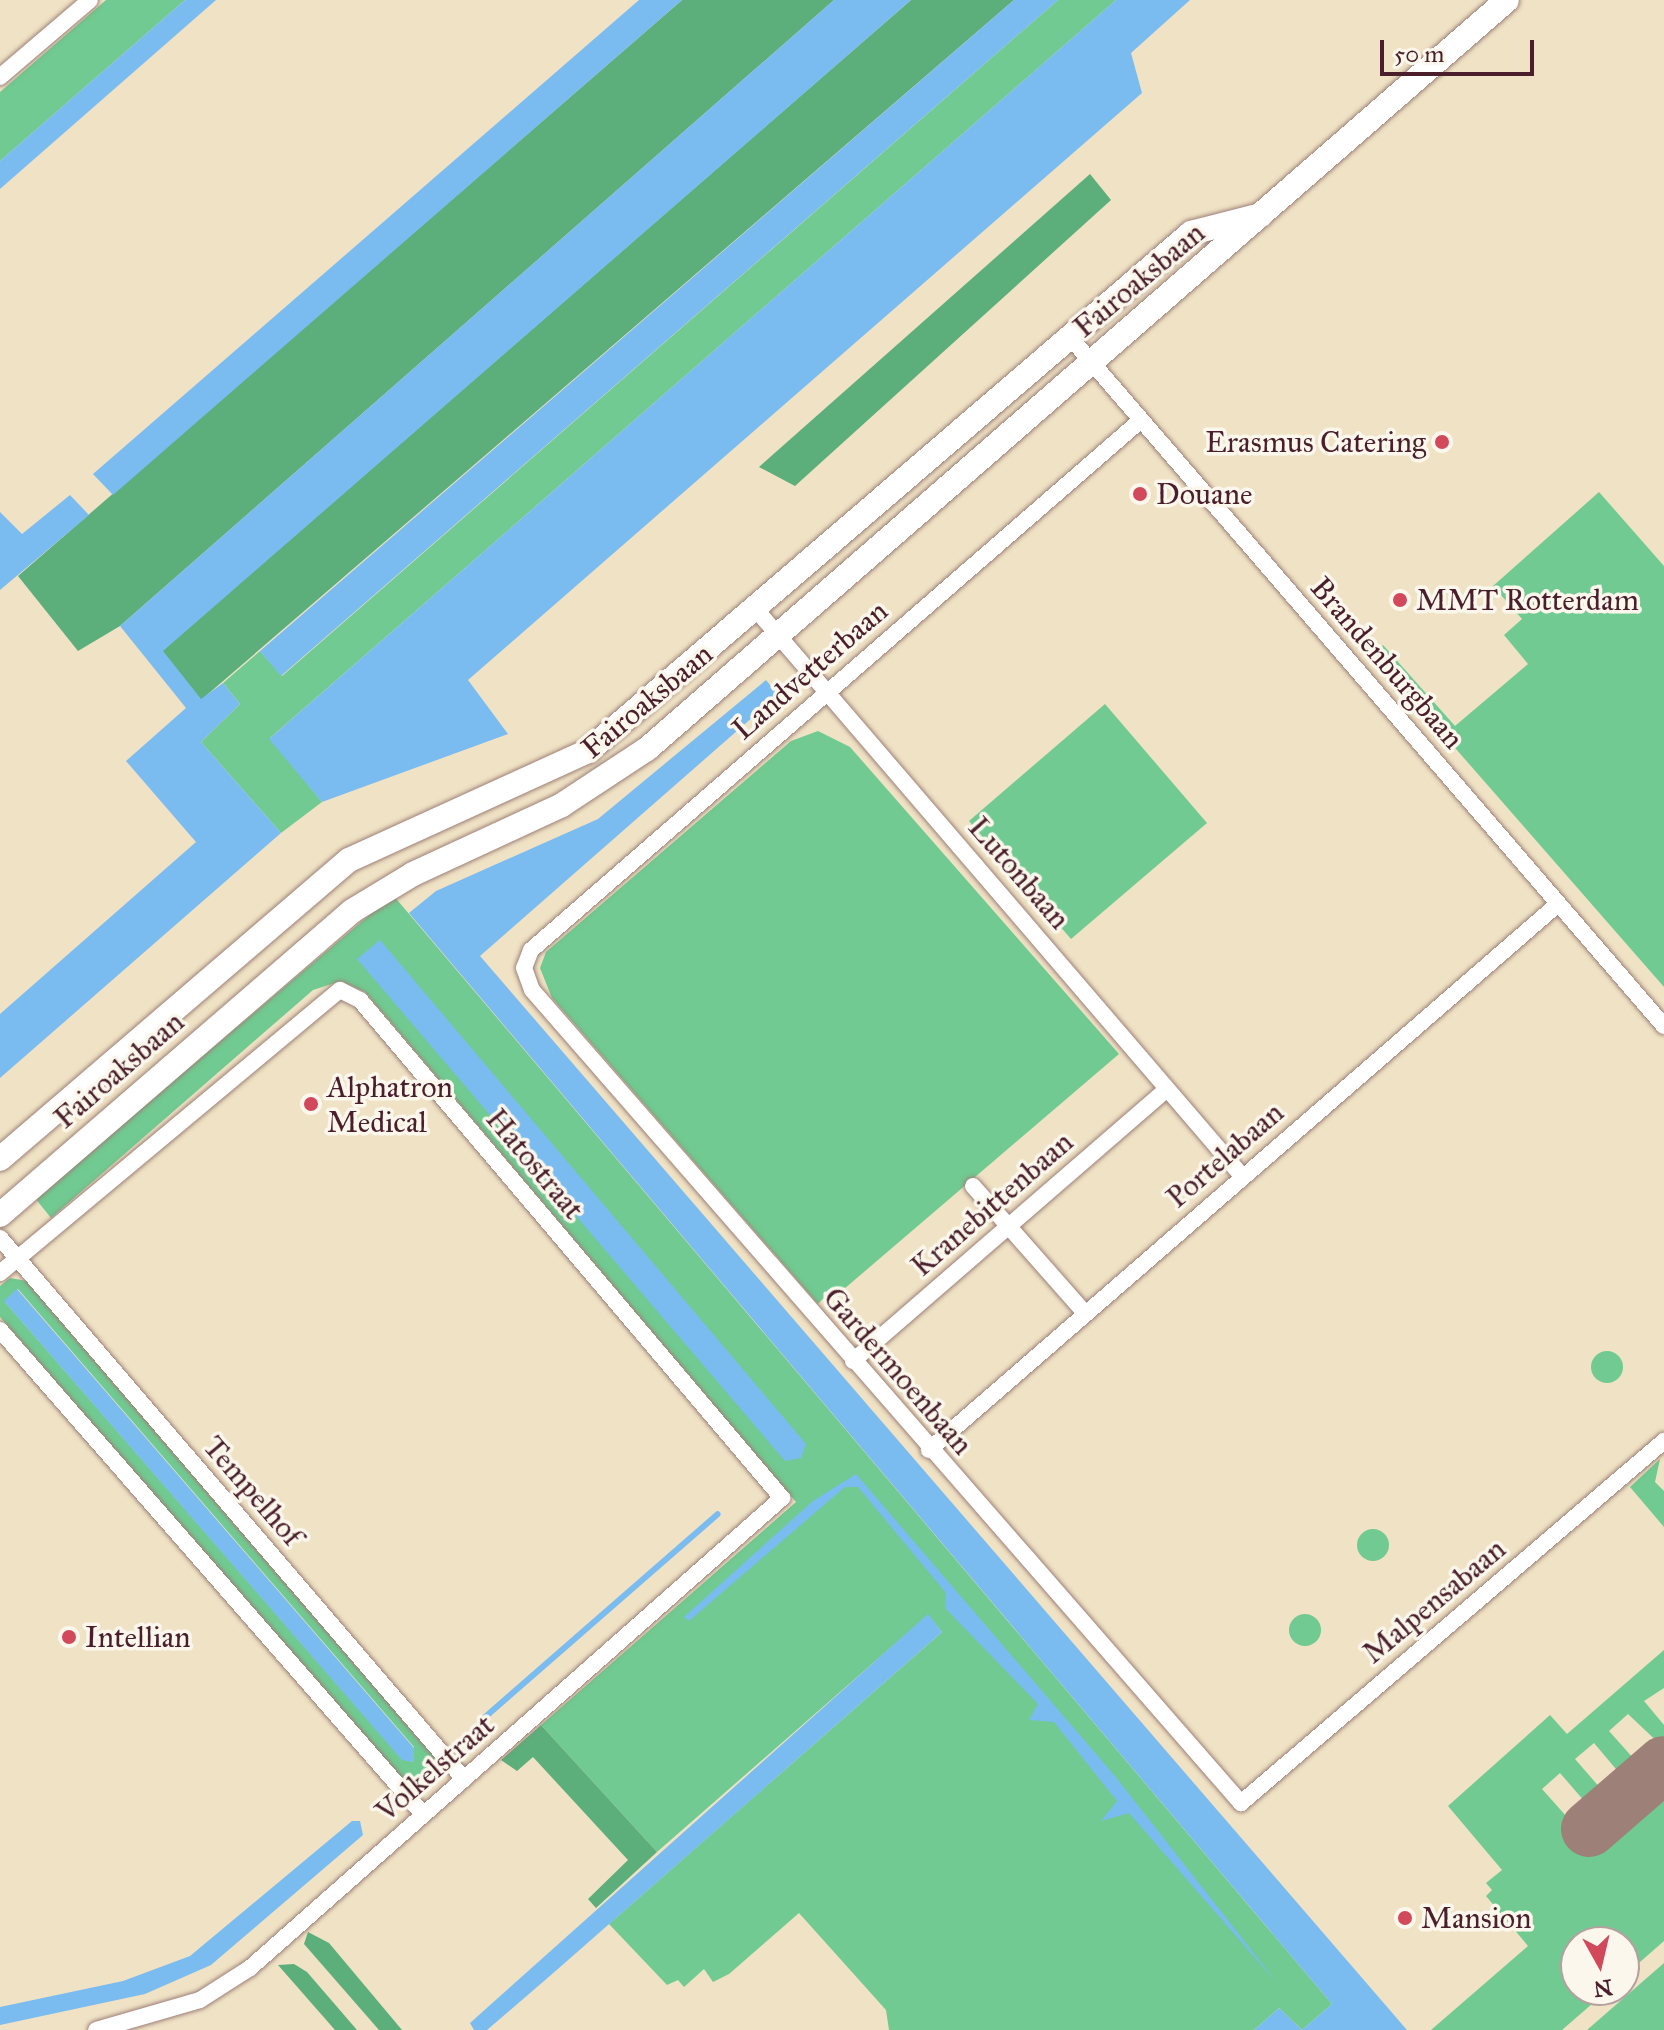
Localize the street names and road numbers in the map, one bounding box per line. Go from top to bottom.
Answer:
street label: Fairoaksbaan [1066,215,1212,345]
street label: Brandenburgbaan [1303,570,1471,756]
street label: Landvetterbaan [725,593,895,747]
street label: Fairoaksbaan [574,636,720,766]
street label: Lutonbaan [961,810,1077,936]
street label: Fairoaksbaan [47,1004,191,1136]
street label: Portelabaan [1159,1095,1291,1215]
street label: Hatostraat [478,1101,592,1227]
street label: Kranebittenbaan [904,1124,1080,1284]
street label: Gardermoenbaan [816,1280,980,1462]
street label: Tempelhof [196,1429,310,1553]
street label: Malpensabaan [1355,1531,1513,1671]
street label: Volkelstraat [368,1707,502,1829]

